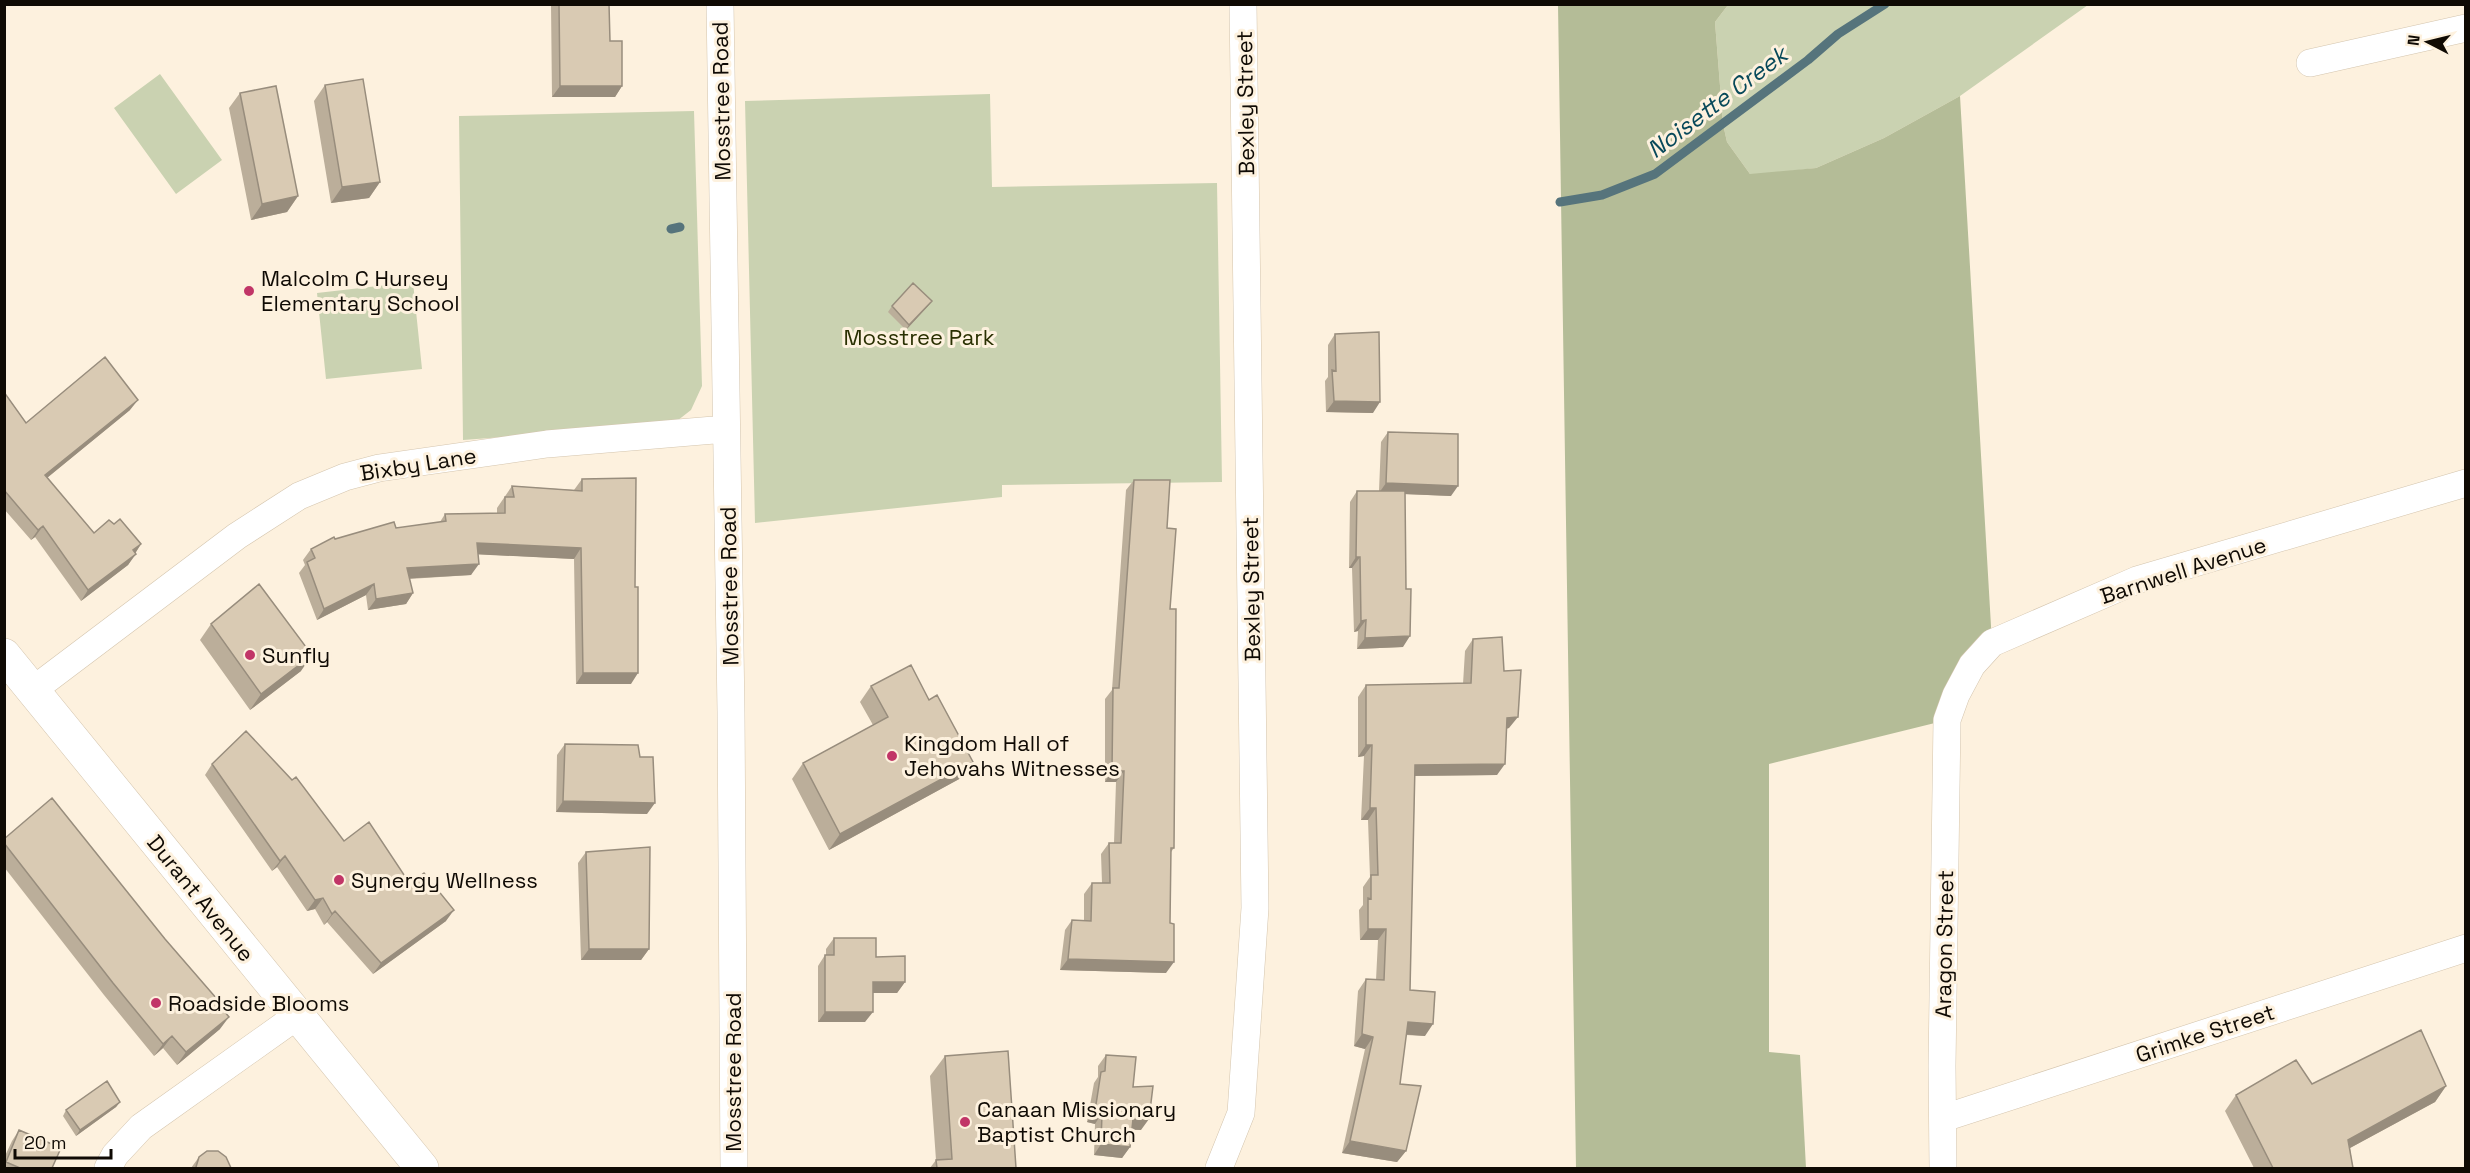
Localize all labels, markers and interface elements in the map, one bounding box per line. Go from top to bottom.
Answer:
north arrow [2398,12,2458,72]
street label: Mosstree Road [706,21,736,181]
street label: Bexley Street [1230,30,1260,176]
text: N [2403,34,2425,47]
water label: Noisette Creek [1641,37,1796,165]
place label: Malcolm C Hursey Elementary School [261,264,460,317]
marker: Malcolm C Hursey Elementary School [242,284,256,298]
park label: Mosstree Park [843,323,995,351]
street label: Bixby Lane [358,441,478,487]
street label: Mosstree Road [714,506,744,666]
street label: Bexley Street [1236,516,1266,662]
street label: Barnwell Avenue [2096,530,2270,610]
place label: Sunfly [262,641,330,669]
marker: Sunfly [243,648,257,662]
place label: Kingdom Hall of Jehovahs Witnesses [904,729,1120,782]
marker: Kingdom Hall of Jehovahs Witnesses [885,749,899,763]
street label: Durant Avenue [141,829,261,967]
place label: Synergy Wellness [351,866,538,894]
street label: Aragon Street [1929,870,1959,1018]
marker: Synergy Wellness [332,873,346,887]
place label: Roadside Blooms [168,989,349,1017]
street label: Mosstree Road [719,992,747,1152]
marker: Roadside Blooms [149,996,163,1010]
street label: Grimke Street [2132,997,2278,1069]
place label: Canaan Missionary Baptist Church [977,1095,1176,1148]
marker: Canaan Missionary Baptist Church [958,1115,972,1129]
scale bar [15,1122,111,1160]
text: 20 m [24,1131,67,1154]

